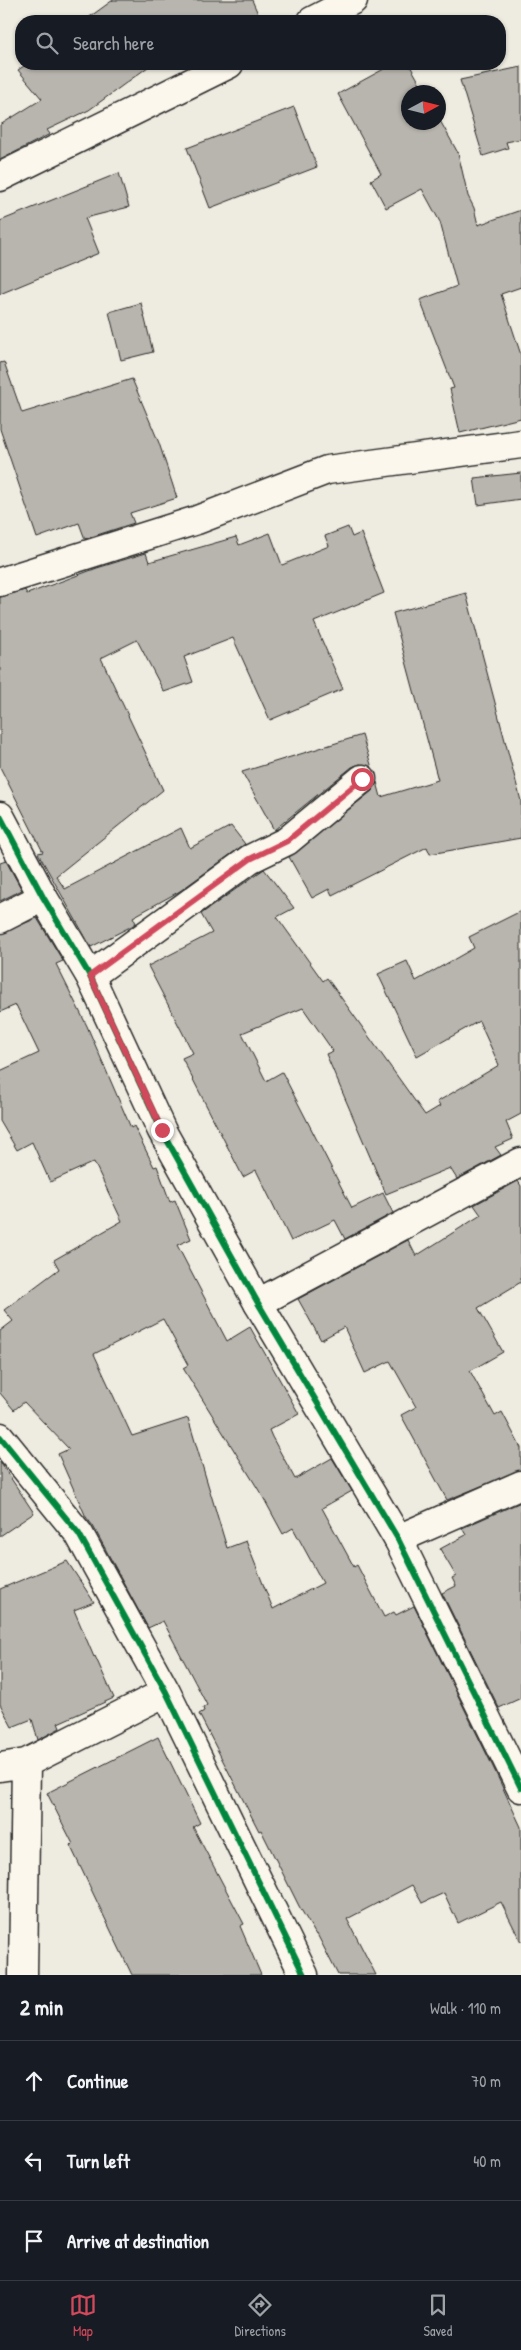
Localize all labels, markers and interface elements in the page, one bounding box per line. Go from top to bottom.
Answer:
search box [15,15,506,70]
icon: search [33,29,61,57]
text: Search here [73,30,154,56]
north arrow [401,85,446,130]
route start [351,768,374,791]
route end [151,1119,174,1142]
text: 2 min [20,1993,63,2022]
text: Walk · 110 m [430,1997,501,2019]
icon: ahead [20,2067,48,2095]
text: Continue [67,2068,128,2094]
text: 70 m [471,2070,501,2092]
icon: left [20,2147,48,2175]
text: Turn left [67,2148,130,2174]
text: 40 m [473,2150,501,2172]
icon: arrive [20,2227,48,2255]
text: Arrive at destination [67,2228,209,2254]
tab: Map [69,2291,97,2340]
tab: Directions [234,2291,286,2340]
tab: Saved [424,2291,452,2340]

